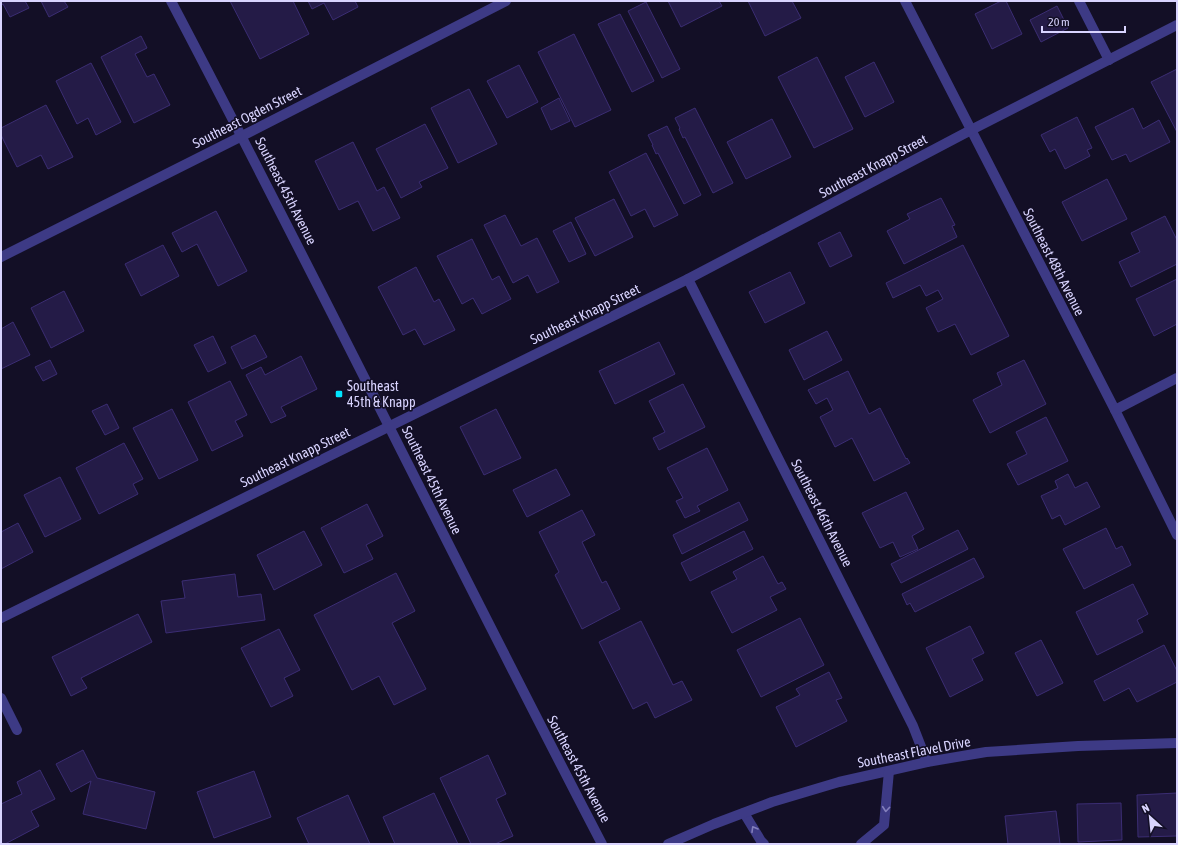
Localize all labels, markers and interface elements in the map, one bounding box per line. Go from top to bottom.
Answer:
scale bar [1042,8,1125,34]
text: 20 m [1048,15,1070,29]
street label: Southeast Ogden Street [190,83,304,151]
street label: Southeast Knapp Street [816,131,930,201]
street label: Southeast 45th Avenue [252,135,320,247]
street label: Southeast 48th Avenue [1020,206,1088,318]
street label: Southeast Knapp Street [528,281,642,347]
place label: Southeast 45th & Knapp [347,378,416,410]
marker: Southeast 45th & Knapp [334,389,344,399]
street label: Southeast 45th Avenue [399,423,465,537]
street label: Southeast Knapp Street [238,424,352,490]
street label: Southeast 46th Avenue [788,457,856,569]
street label: Southeast 45th Avenue [544,713,614,825]
street label: Southeast Flavel Drive [856,733,972,771]
north arrow [1130,797,1170,837]
text: N [1140,801,1151,815]
one-way arrow [881,806,890,812]
one-way arrow [751,826,758,833]

